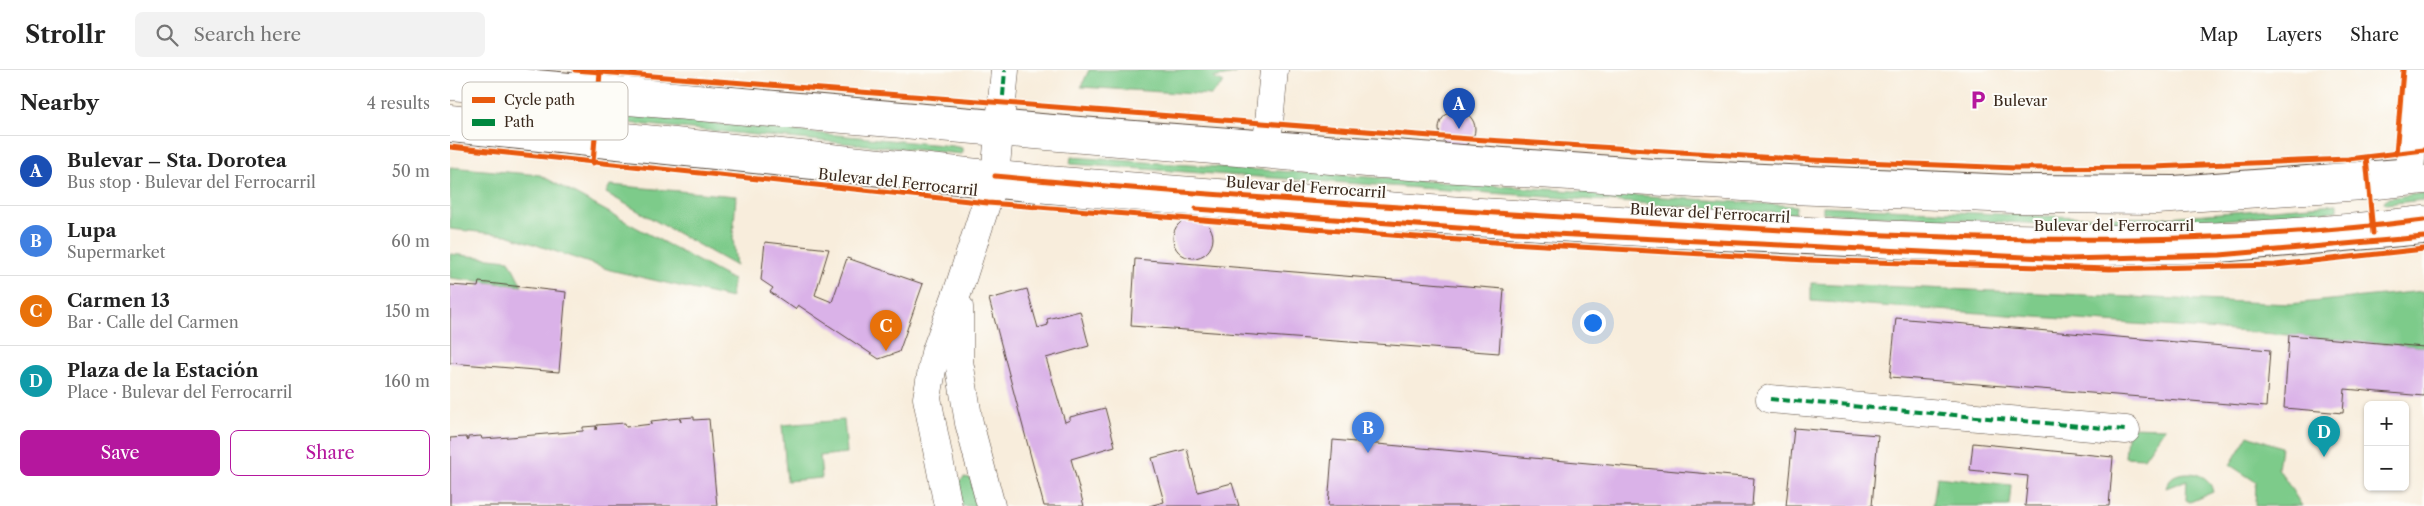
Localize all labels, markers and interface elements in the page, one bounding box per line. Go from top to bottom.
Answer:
search box [135,12,485,57]
text: Strollr [25,20,105,49]
icon: search [153,21,181,49]
text: Search here [193,23,301,46]
text: Map [2200,24,2238,46]
text: Layers [2266,24,2322,46]
text: Share [2350,24,2399,46]
legend [462,82,628,140]
pin: A [1443,88,1475,129]
parking icon: Bulevar [1967,89,1989,111]
text: Nearby [20,90,99,115]
text: Cycle path [504,91,575,109]
place label: Bulevar [1993,91,2048,110]
text: 4 results [367,93,430,113]
text: Path [504,113,534,131]
text: Bulevar – Sta. Dorotea [67,149,287,172]
text: A [30,161,42,181]
text: 50 m [392,161,430,181]
street label: Bulevar del Ferrocarril [817,164,979,200]
text: Bus stop · Bulevar del Ferrocarril [67,172,316,192]
street label: Bulevar del Ferrocarril [1225,172,1387,202]
street label: Bulevar del Ferrocarril [1629,199,1791,227]
street label: Bulevar del Ferrocarril [2034,216,2195,235]
text: Lupa [67,219,116,242]
text: B [30,231,42,251]
text: 60 m [391,231,430,251]
text: Supermarket [67,242,165,262]
text: Carmen 13 [67,289,170,312]
text: C [30,301,42,321]
text: 150 m [385,301,430,321]
pin: C [870,310,902,351]
your location [1580,310,1606,336]
text: Bar · Calle del Carmen [67,312,239,332]
text: Plaza de la Estación [67,359,258,382]
text: D [29,371,43,391]
text: 160 m [385,371,430,391]
text: Place · Bulevar del Ferrocarril [67,382,292,402]
map controls [2364,401,2409,491]
button: + [2364,401,2409,446]
pin: B [1352,412,1384,453]
pin: D [2308,416,2340,457]
button: Save [20,430,220,476]
button: Share [230,430,430,476]
button: − [2364,446,2409,491]

